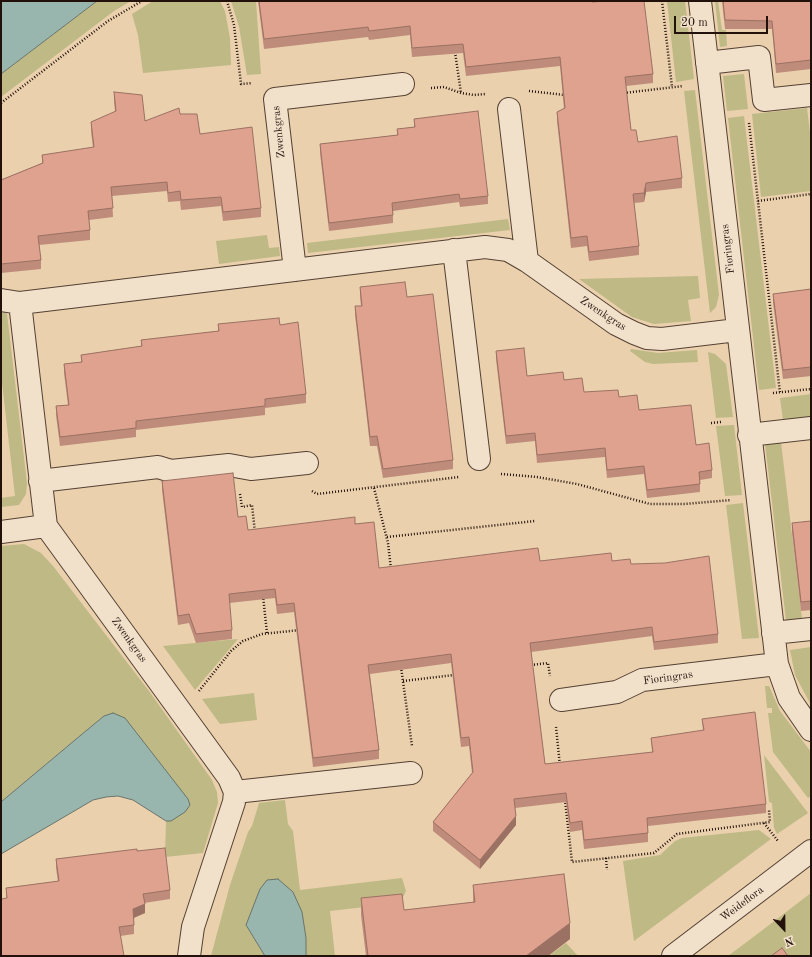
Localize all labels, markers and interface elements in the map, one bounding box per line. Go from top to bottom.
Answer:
scale bar [676,8,770,34]
text: 20 m [681,17,708,29]
street label: Zwenkgras [270,105,288,159]
street label: Fioringras [718,223,738,275]
street label: Zwenkgras [577,294,629,334]
street label: Zwenkgras [108,615,150,665]
street label: Fioringras [642,668,694,688]
street label: Weideflora [718,883,766,925]
north arrow [764,909,804,949]
text: N [783,934,795,947]

